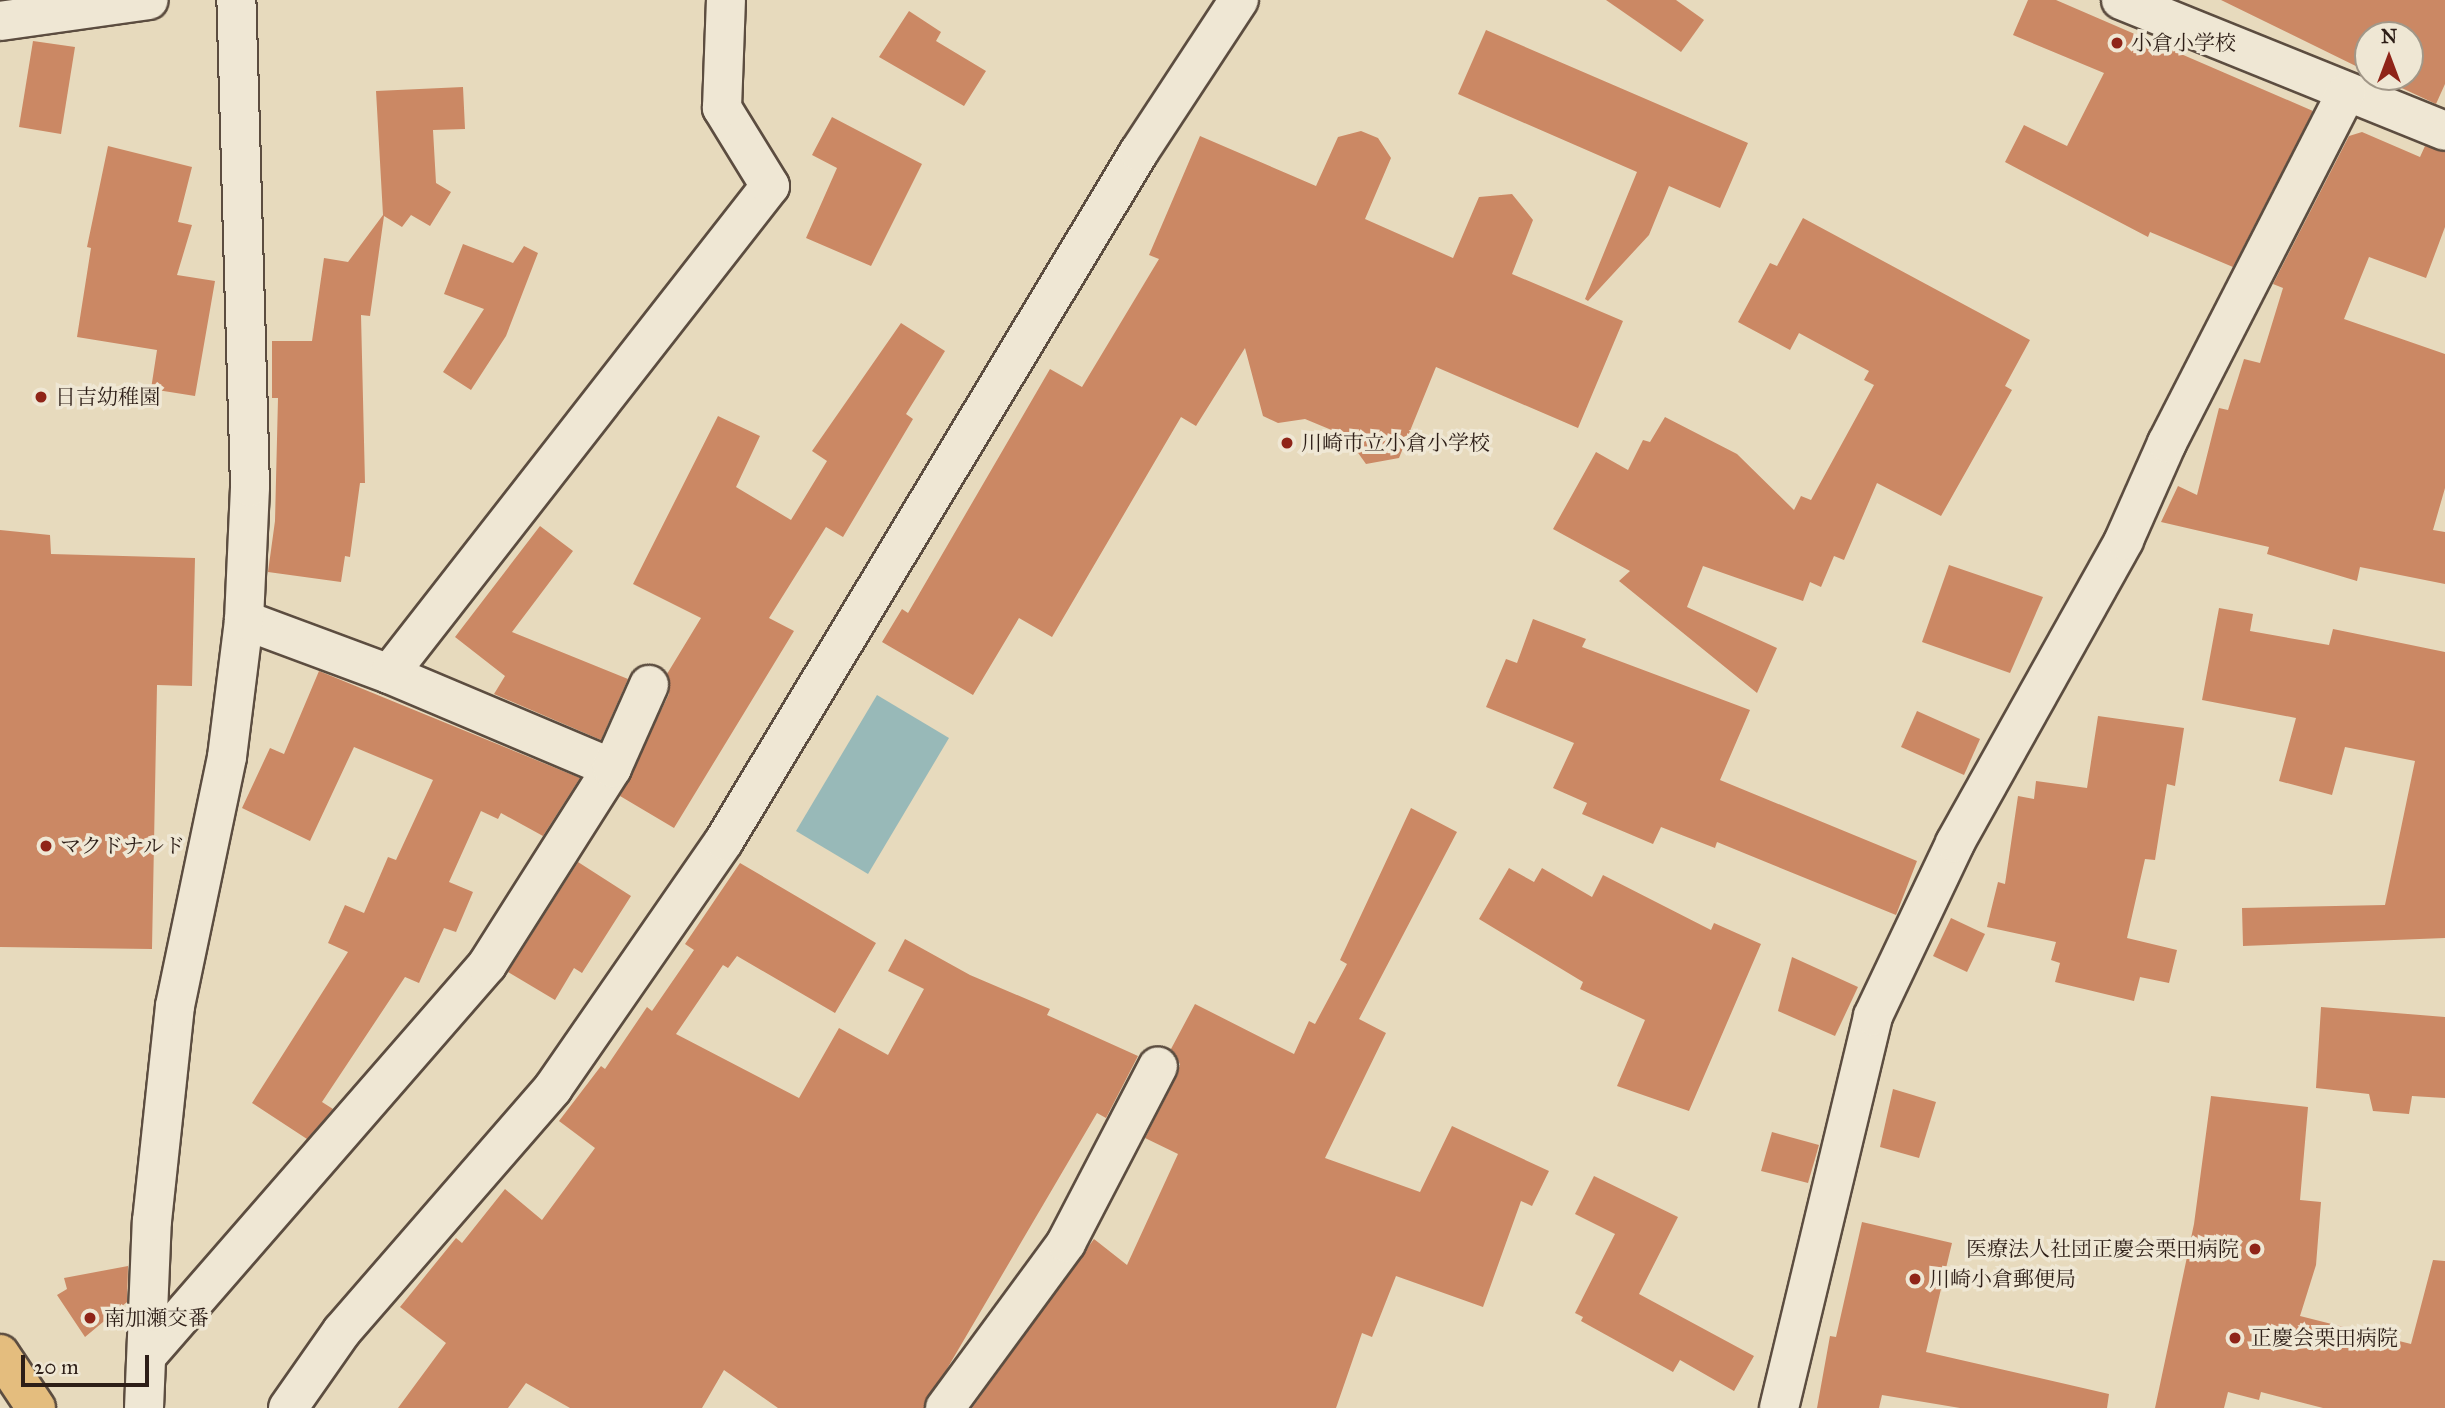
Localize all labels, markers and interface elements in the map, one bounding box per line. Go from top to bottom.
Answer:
north arrow [2354,21,2424,91]
text: N [2381,25,2397,48]
place label: 小倉小学校 [2131,30,2236,56]
marker: 小倉小学校 [2109,35,2125,51]
place label: 日吉幼稚園 [55,384,160,410]
marker: 日吉幼稚園 [33,389,49,405]
place label: 川崎市立小倉小学校 [1301,430,1490,456]
marker: 川崎市立小倉小学校 [1279,435,1295,451]
place label: マクドナルド [60,833,186,859]
marker: マクドナルド [38,838,54,854]
place label: 医療法人社団正慶会栗田病院 [1966,1236,2239,1262]
marker: 医療法人社団正慶会栗田病院 [2245,1239,2265,1259]
place label: 川崎小倉郵便局 [1929,1266,2076,1292]
marker: 川崎小倉郵便局 [1907,1271,1923,1287]
place label: 南加瀬交番 [104,1305,209,1331]
marker: 南加瀬交番 [82,1310,98,1326]
place label: 正慶会栗田病院 [2251,1325,2398,1351]
marker: 正慶会栗田病院 [2225,1328,2245,1348]
scale bar [24,1342,152,1386]
text: 20 m [34,1354,79,1380]

